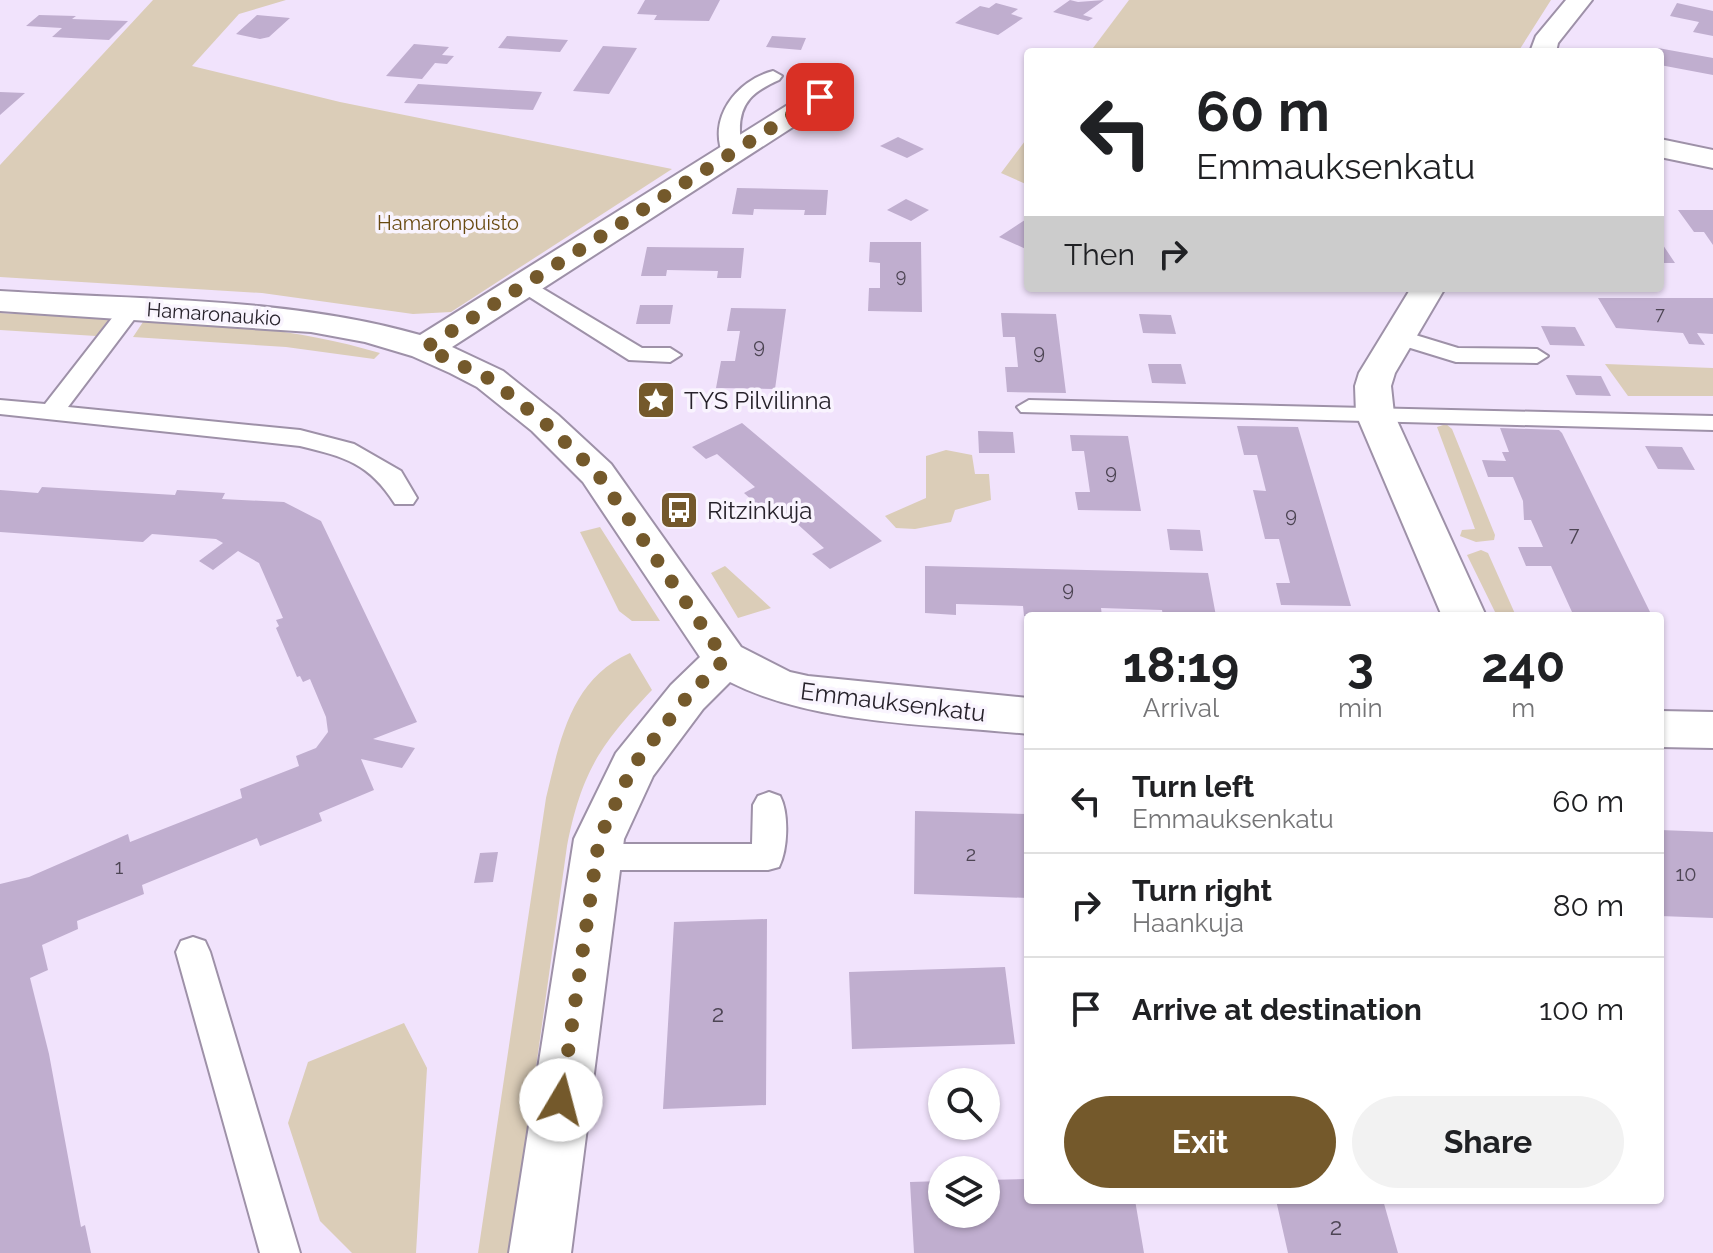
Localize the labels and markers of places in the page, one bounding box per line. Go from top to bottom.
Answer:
pin [786,63,854,131]
place icon: TYS Pilvilinna [635,379,677,421]
place label: TYS Pilvilinna [684,386,831,415]
bus stop icon: Ritzinkuja [658,489,700,531]
place label: Ritzinkuja [707,496,812,525]

